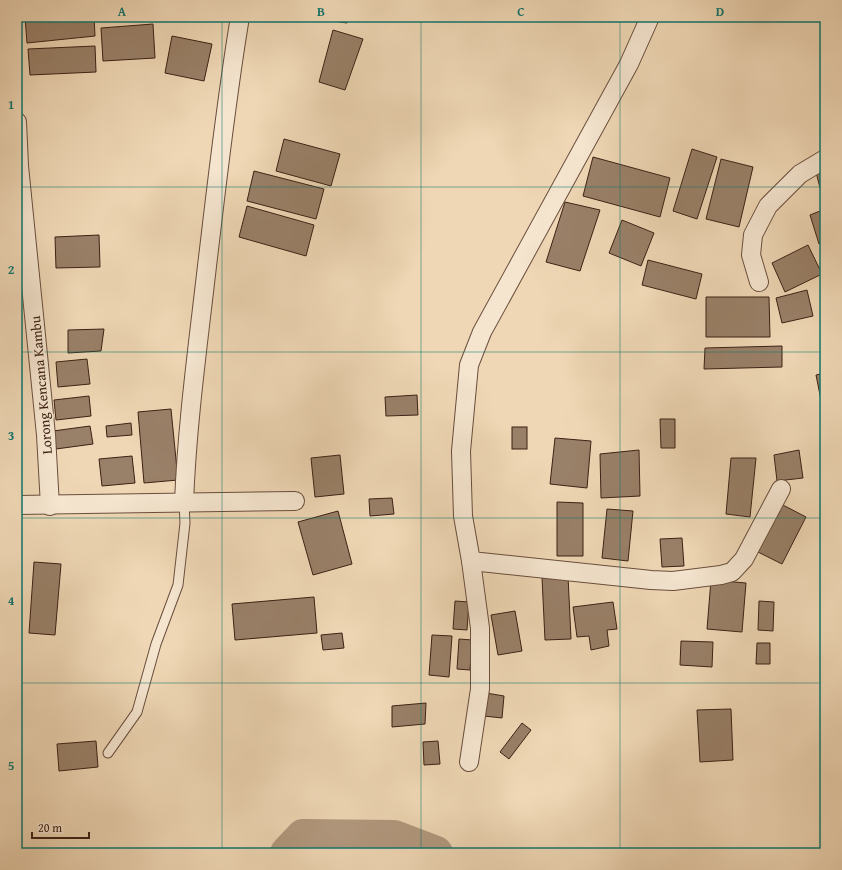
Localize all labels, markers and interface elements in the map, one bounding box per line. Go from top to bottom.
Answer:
text: A [118,2,127,21]
text: B [317,2,325,21]
text: C [517,2,525,21]
text: D [716,2,724,21]
text: 1 [8,95,14,114]
text: 2 [8,260,15,279]
street label: Lorong Kencana Kambu [25,315,57,455]
text: 3 [8,426,14,445]
text: 4 [8,591,15,610]
text: 5 [8,756,15,775]
scale bar [32,814,89,840]
text: 20 m [38,819,62,836]

